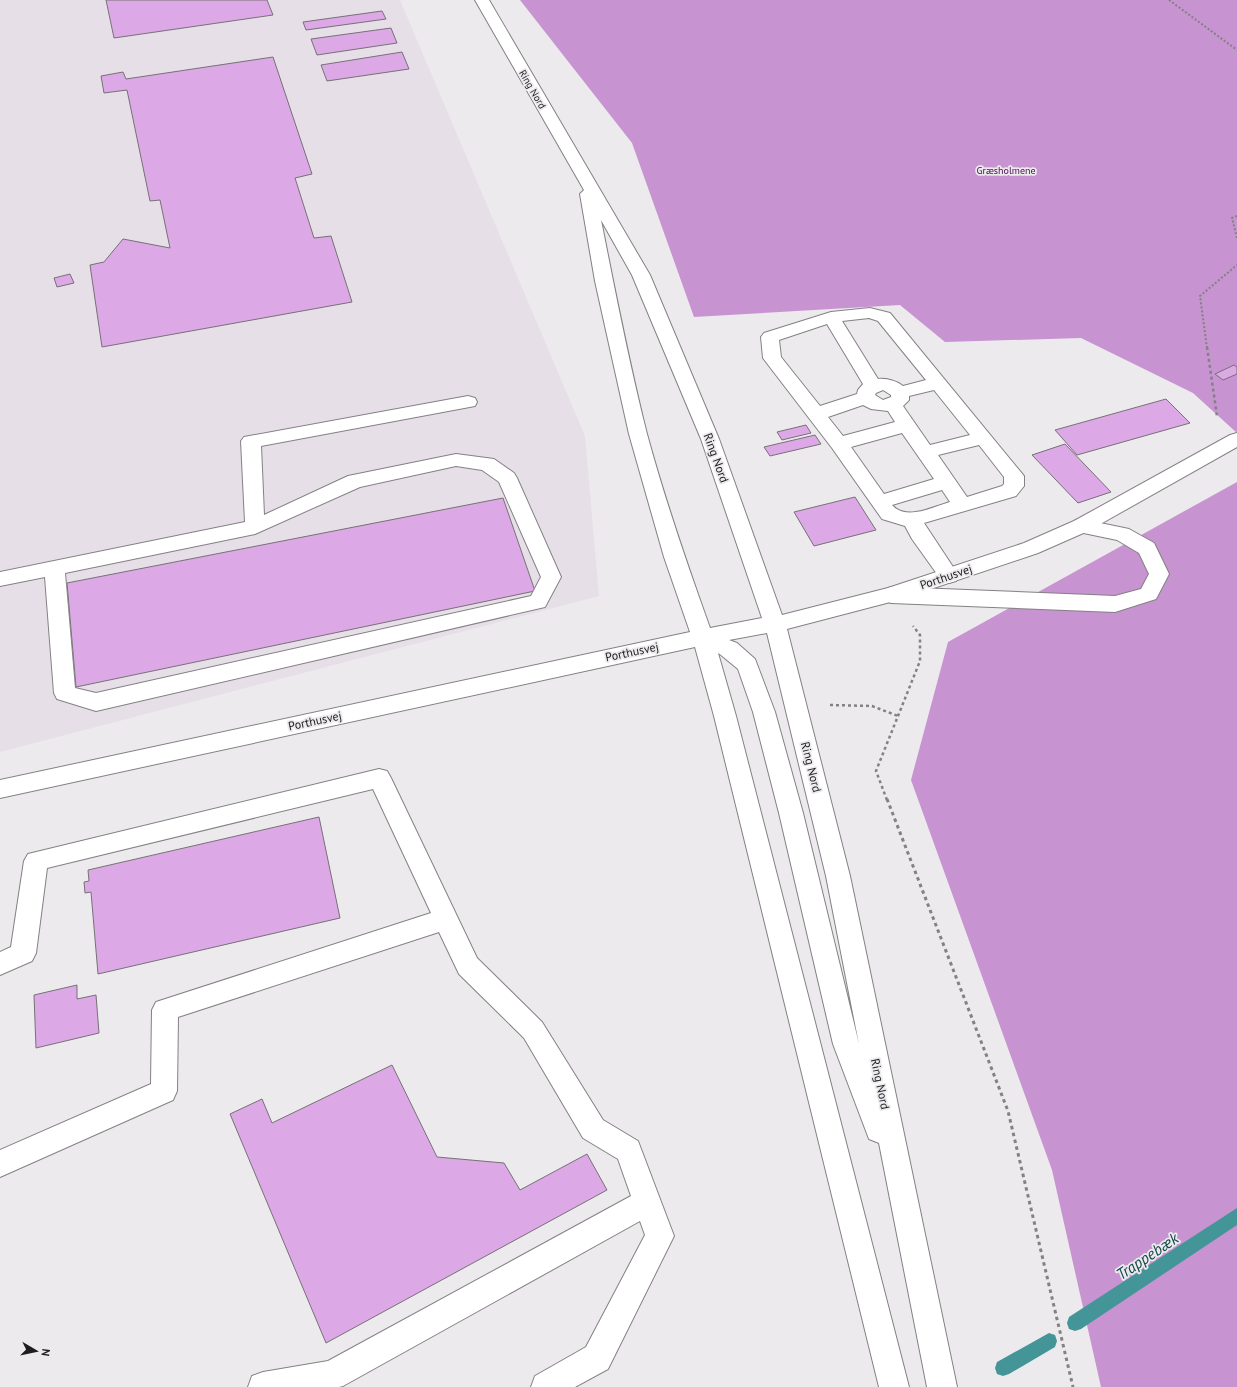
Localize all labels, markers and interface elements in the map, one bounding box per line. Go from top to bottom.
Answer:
street label: Ring Nord [516,67,549,111]
park label: Græsholmene [976,164,1036,177]
street label: Ring Nord [701,431,732,485]
street label: Porthusvej [918,561,974,592]
street label: Porthusvej [604,639,660,664]
street label: Porthusvej [287,708,343,733]
street label: Ring Nord [798,740,825,794]
street label: Ring Nord [868,1057,893,1111]
water label: Trappebæk [1112,1227,1183,1284]
north arrow [16,1331,56,1371]
text: N [38,1348,53,1357]

